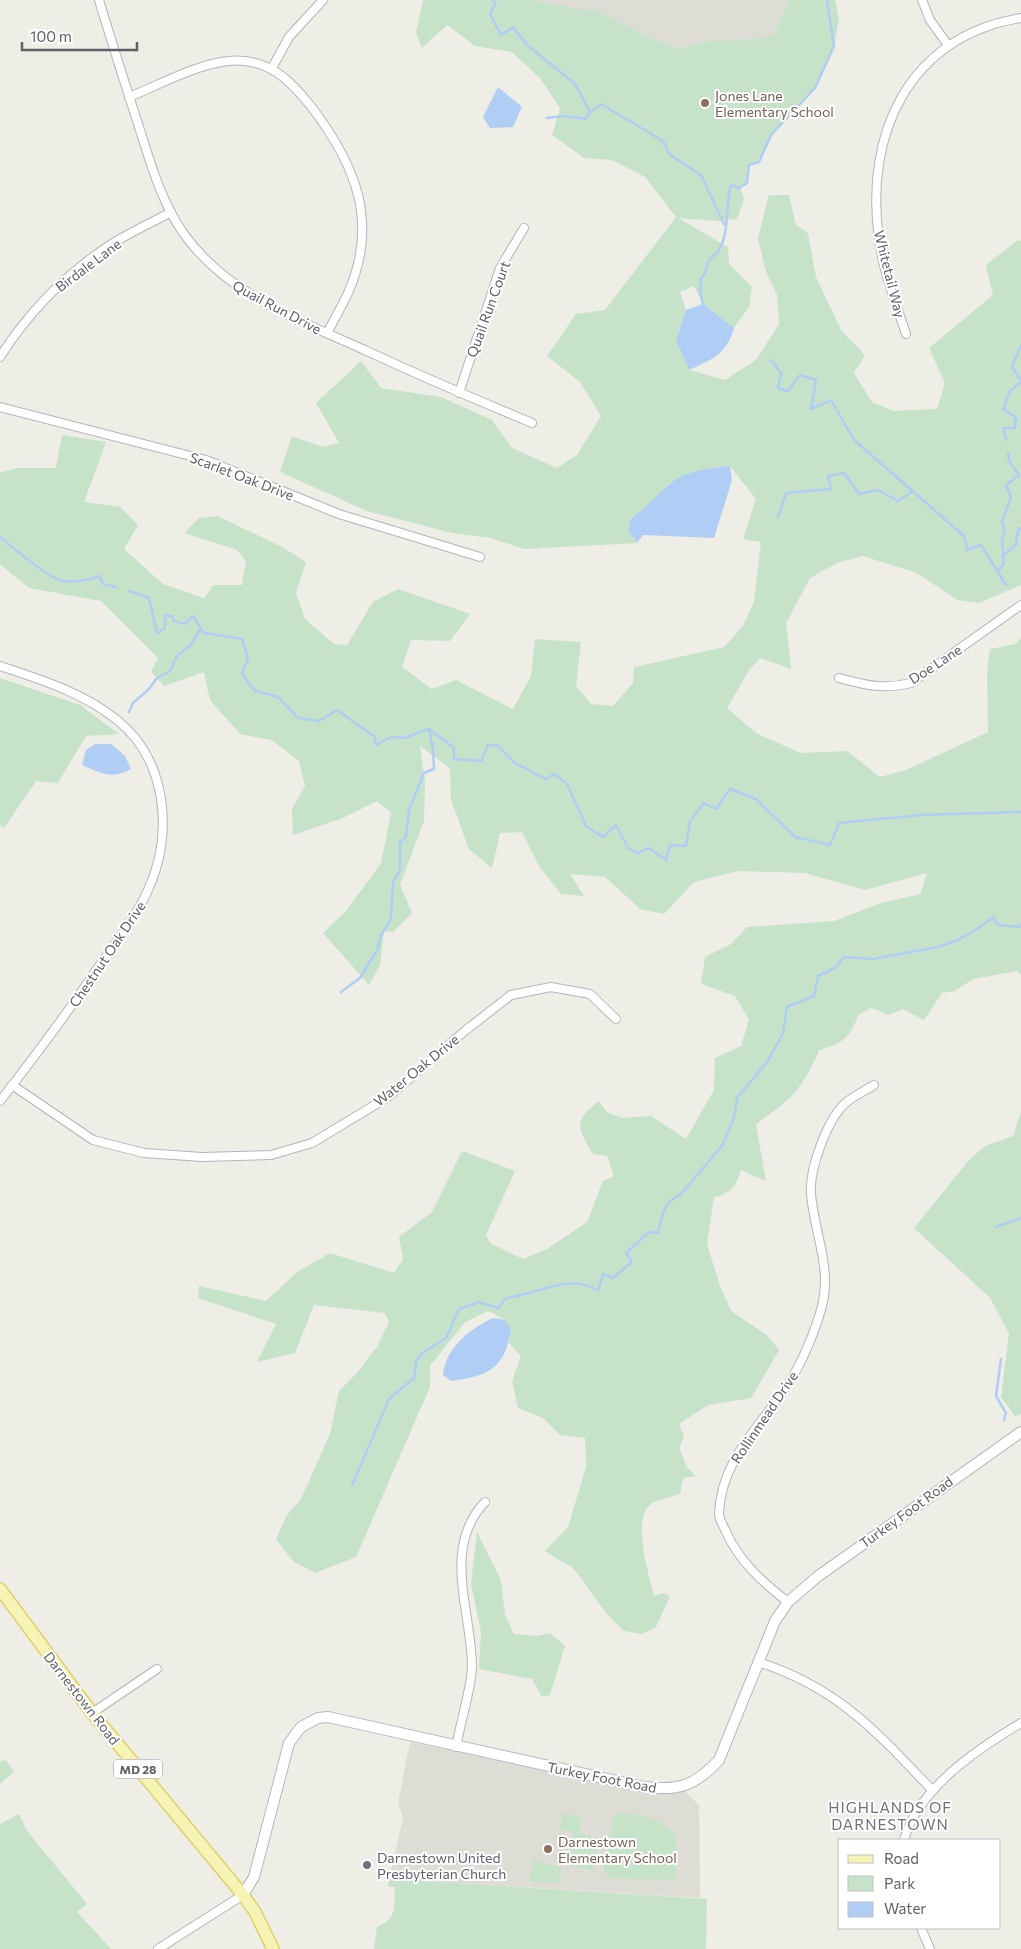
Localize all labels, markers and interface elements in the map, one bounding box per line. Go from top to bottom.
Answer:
scale bar [22,20,138,52]
text: 100 m [30,27,72,45]
place label: Jones Lane Elementary School [715,87,834,120]
marker: Jones Lane Elementary School [699,97,711,109]
street label: Whitetail Way [871,228,909,320]
street label: Birdale Lane [52,235,124,295]
street label: Quail Run Court [463,258,513,360]
street label: Quail Run Drive [230,276,324,338]
street label: Scarlet Oak Drive [188,448,296,504]
street label: Doe Lane [905,641,965,687]
street label: Chestnut Oak Drive [65,898,149,1010]
street label: Water Oak Drive [370,1030,462,1110]
street label: Rollinmead Drive [727,1368,801,1466]
street label: Turkey Foot Road [856,1472,956,1552]
street label: Darnestown Road [40,1648,124,1748]
street label: Turkey Foot Road [546,1758,658,1796]
road number: MD 28 [114,1760,162,1778]
district label: HIGHLANDS OF DARNESTOWN [828,1798,952,1833]
place label: Darnestown Elementary School [558,1833,677,1866]
legend [838,1839,1001,1929]
marker: Darnestown Elementary School [542,1843,554,1855]
place label: Darnestown United Presbyterian Church [377,1849,506,1882]
text: Road [884,1849,919,1867]
marker: Darnestown United Presbyterian Church [361,1859,373,1871]
text: Park [884,1874,915,1892]
text: Water [884,1899,926,1917]

